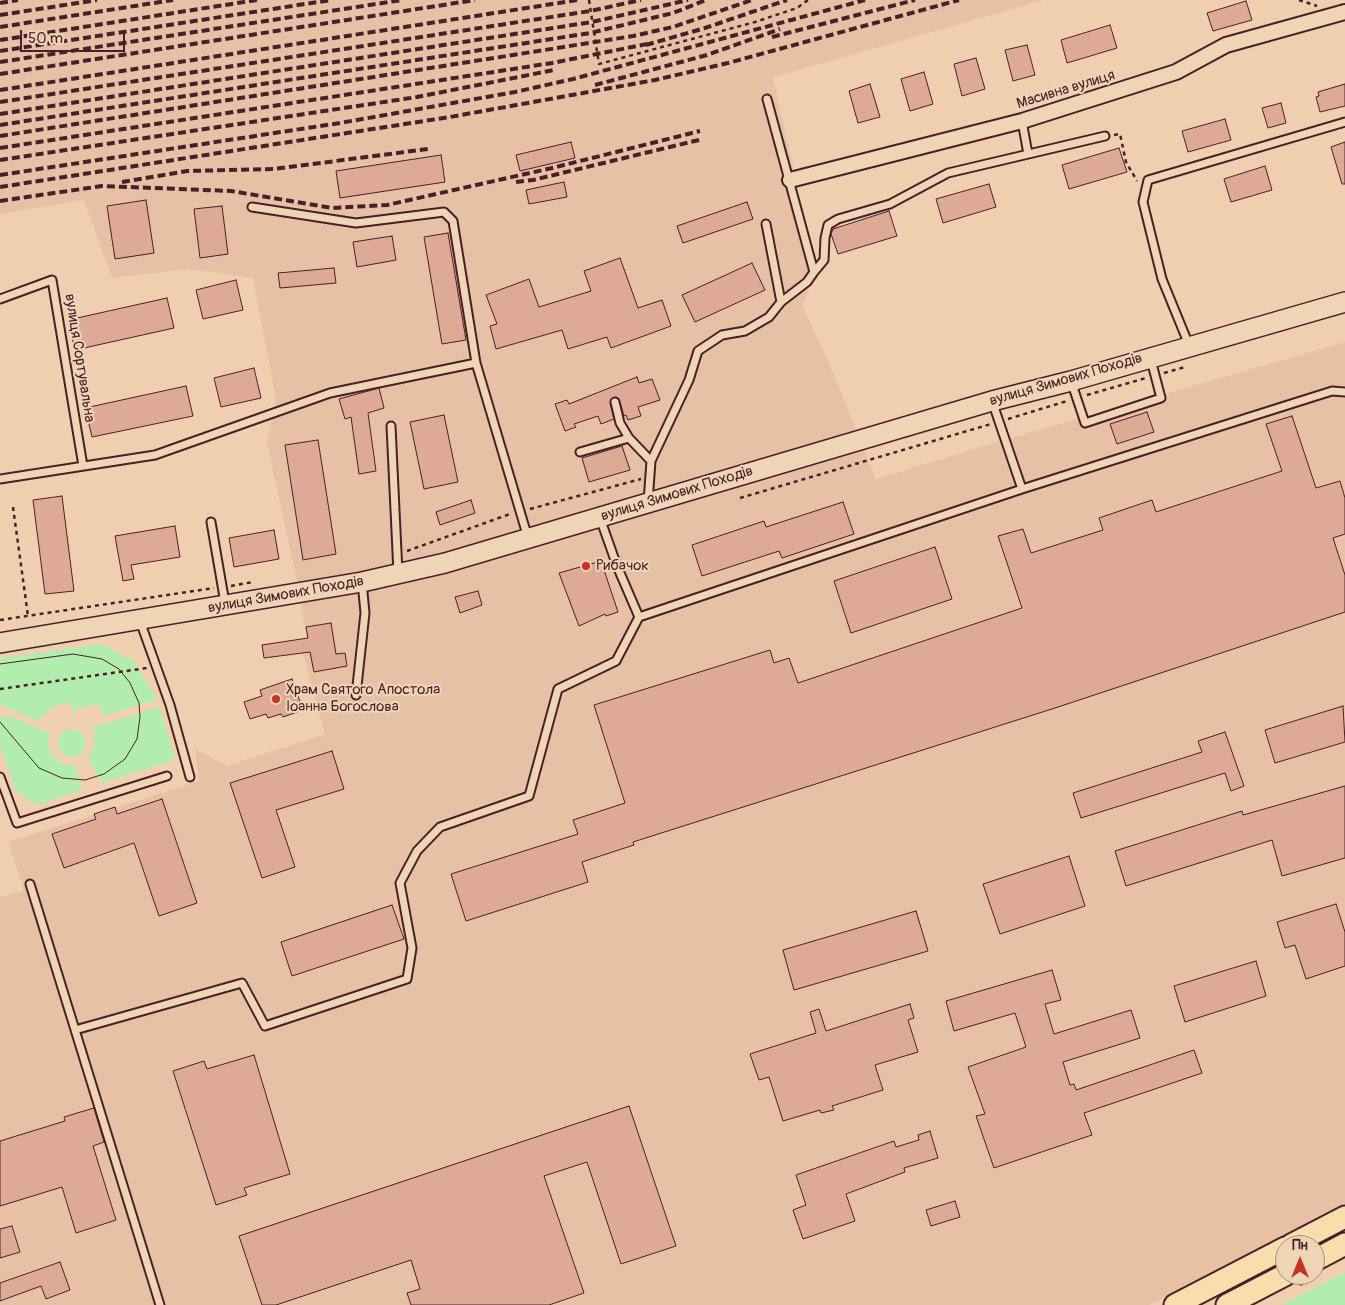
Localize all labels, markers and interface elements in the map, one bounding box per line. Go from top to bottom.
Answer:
scale bar [22,20,128,52]
text: 50 m [28,29,63,48]
street label: Масивна вулиця [1015,66,1117,114]
street label: вулиця Сортувальна [60,292,98,424]
street label: вулиця Зимових Походів [988,350,1144,410]
street label: вулиця Зимових Походів [599,462,755,526]
place label: Рибачок [596,557,649,575]
marker: Рибачок [580,560,592,572]
street label: вулиця Зимових Походів [207,572,365,618]
place label: Храм Святого Апостола Іоанна Богослова [286,681,440,716]
marker: Храм Святого Апостола Іоанна Богослова [270,693,282,705]
north arrow [1275,1235,1325,1285]
text: Пн [1292,1237,1308,1254]

